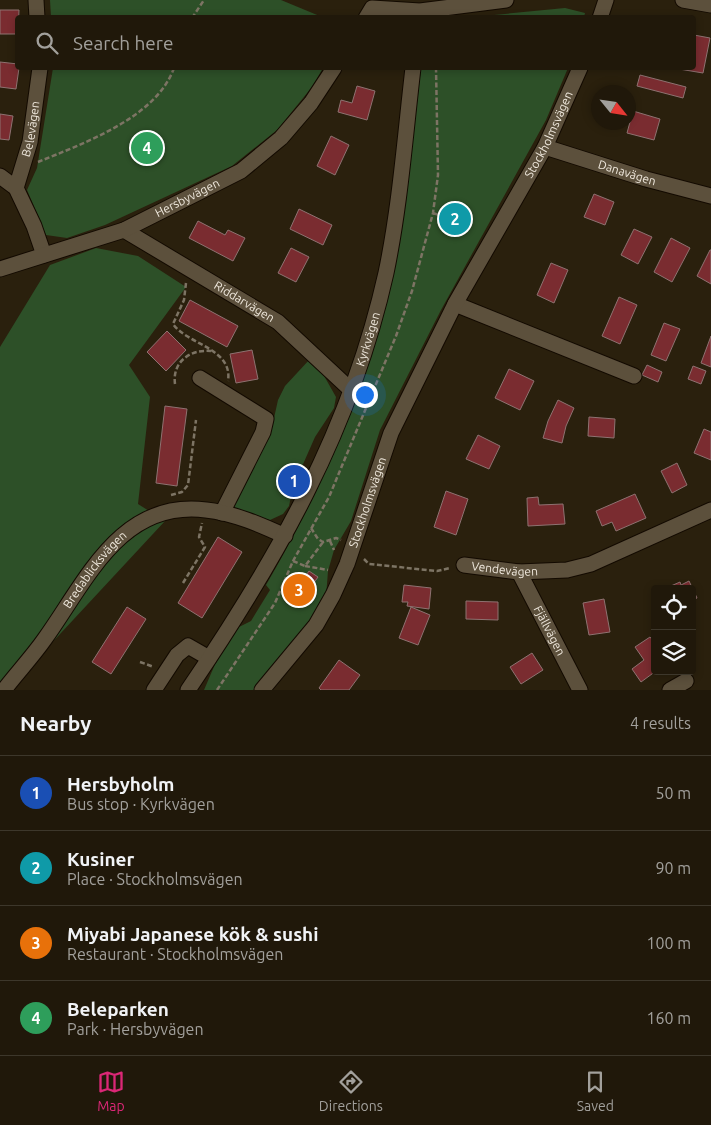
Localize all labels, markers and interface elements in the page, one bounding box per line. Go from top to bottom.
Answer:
search box [15,15,696,70]
icon: search [33,29,61,57]
text: Search here [73,32,173,54]
north arrow [591,85,636,130]
street label: Stockholmsvägen [522,89,575,180]
street label: Belevägen [19,100,41,158]
pin: 4 [131,129,163,167]
street label: Danavägen [597,157,658,187]
street label: Hersbyvägen [153,176,221,219]
pin: 2 [439,200,471,238]
street label: Riddarvägen [212,278,277,324]
street label: Kyrkvägen [353,310,382,368]
your location [352,382,378,408]
street label: Stockholmsvägen [346,455,388,549]
pin: 1 [278,462,310,500]
street label: Bredablicksvägen [60,528,129,610]
street label: Vendevägen [471,559,538,578]
pin: 3 [283,571,315,609]
map controls [651,585,696,675]
button: locate [651,585,696,630]
street label: Fjällvägen [532,603,568,657]
button: layers [651,630,696,675]
text: Nearby [20,711,91,735]
text: 4 results [630,714,691,732]
text: Hersbyholm [67,773,174,795]
text: 1 [31,784,41,802]
text: 50 m [655,784,691,802]
text: Bus stop · Kyrkvägen [67,795,215,813]
text: Kusiner [67,848,134,870]
text: 2 [31,859,41,877]
text: 90 m [655,859,691,877]
text: Place · Stockholmsvägen [67,870,243,888]
text: Miyabi Japanese kök & sushi [67,923,319,945]
text: 3 [31,934,41,952]
text: 100 m [646,934,691,952]
text: Restaurant · Stockholmsvägen [67,945,283,963]
text: Beleparken [67,998,169,1020]
text: 4 [31,1009,41,1027]
text: 160 m [646,1009,691,1027]
text: Park · Hersbyvägen [67,1020,204,1038]
tab: Map [97,1068,125,1114]
tab: Directions [319,1068,383,1114]
tab: Saved [577,1068,614,1114]

